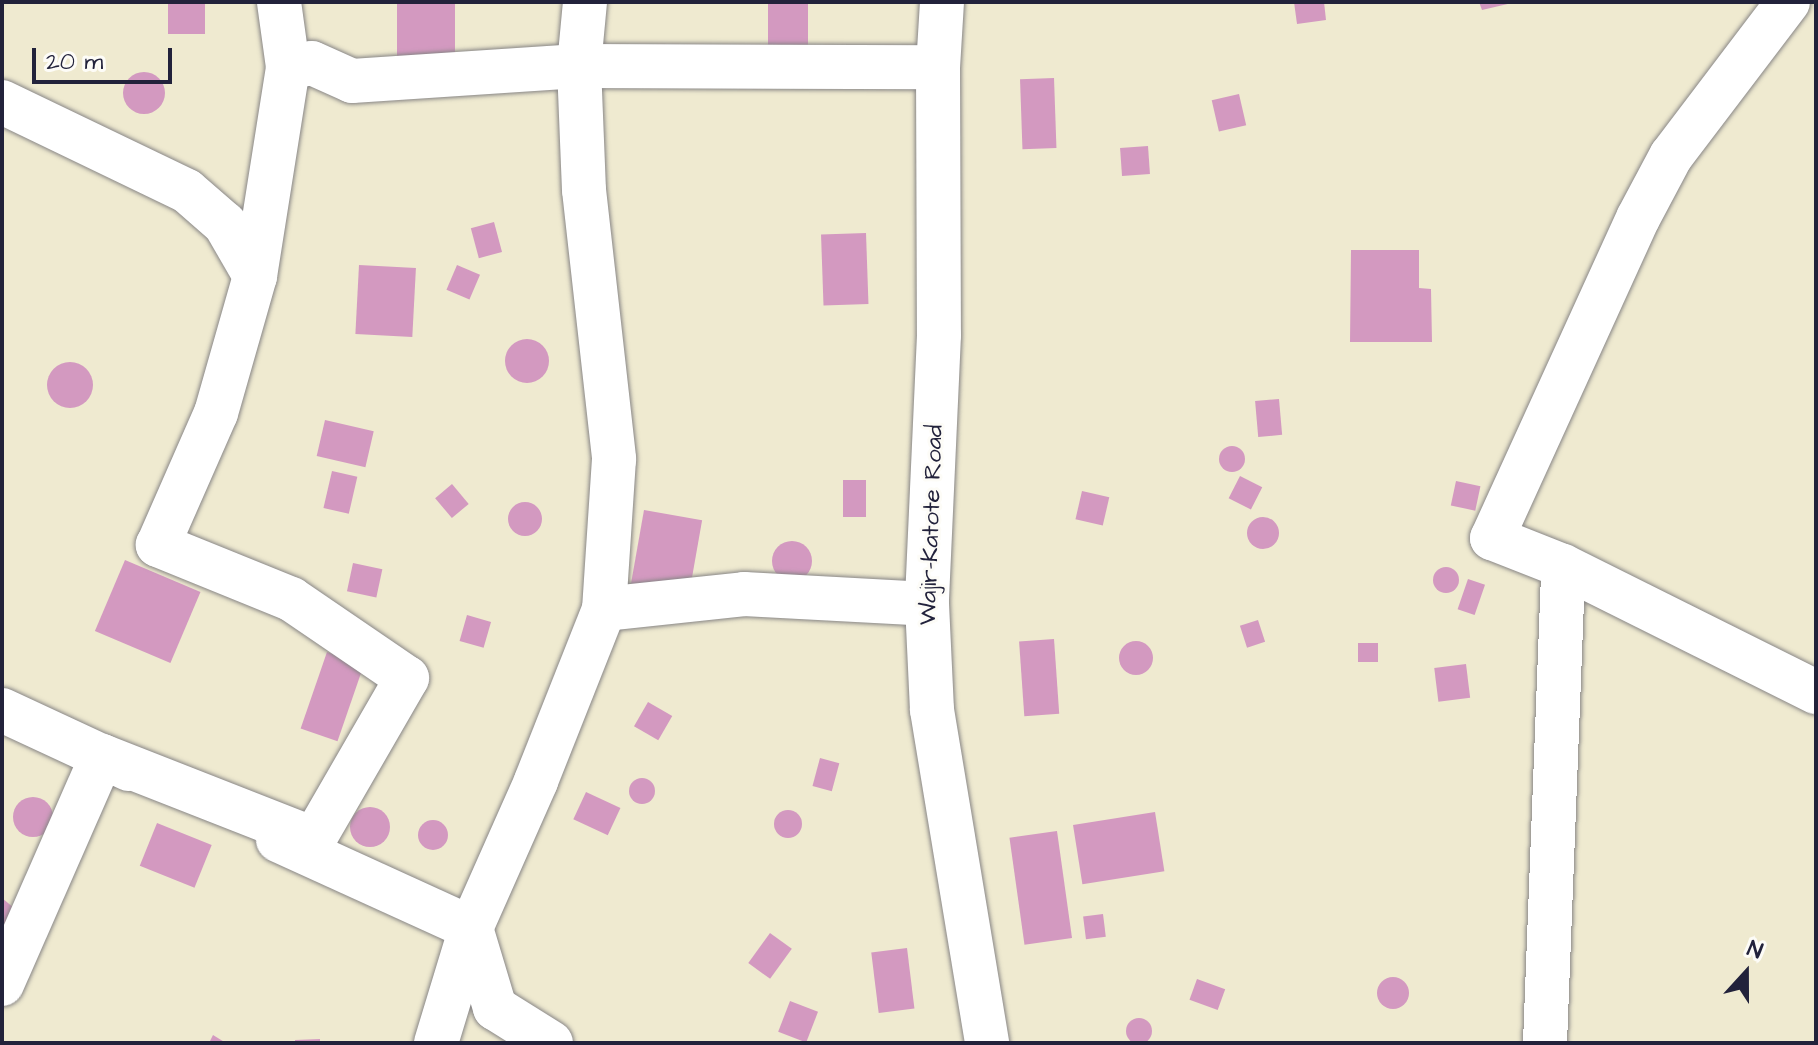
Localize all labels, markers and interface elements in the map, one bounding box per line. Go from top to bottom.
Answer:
scale bar [36,32,176,82]
text: 20 m [46,45,103,79]
street label: Wajir-Katote Road [914,424,950,626]
north arrow [1706,933,1786,1013]
text: N [1743,933,1767,967]

